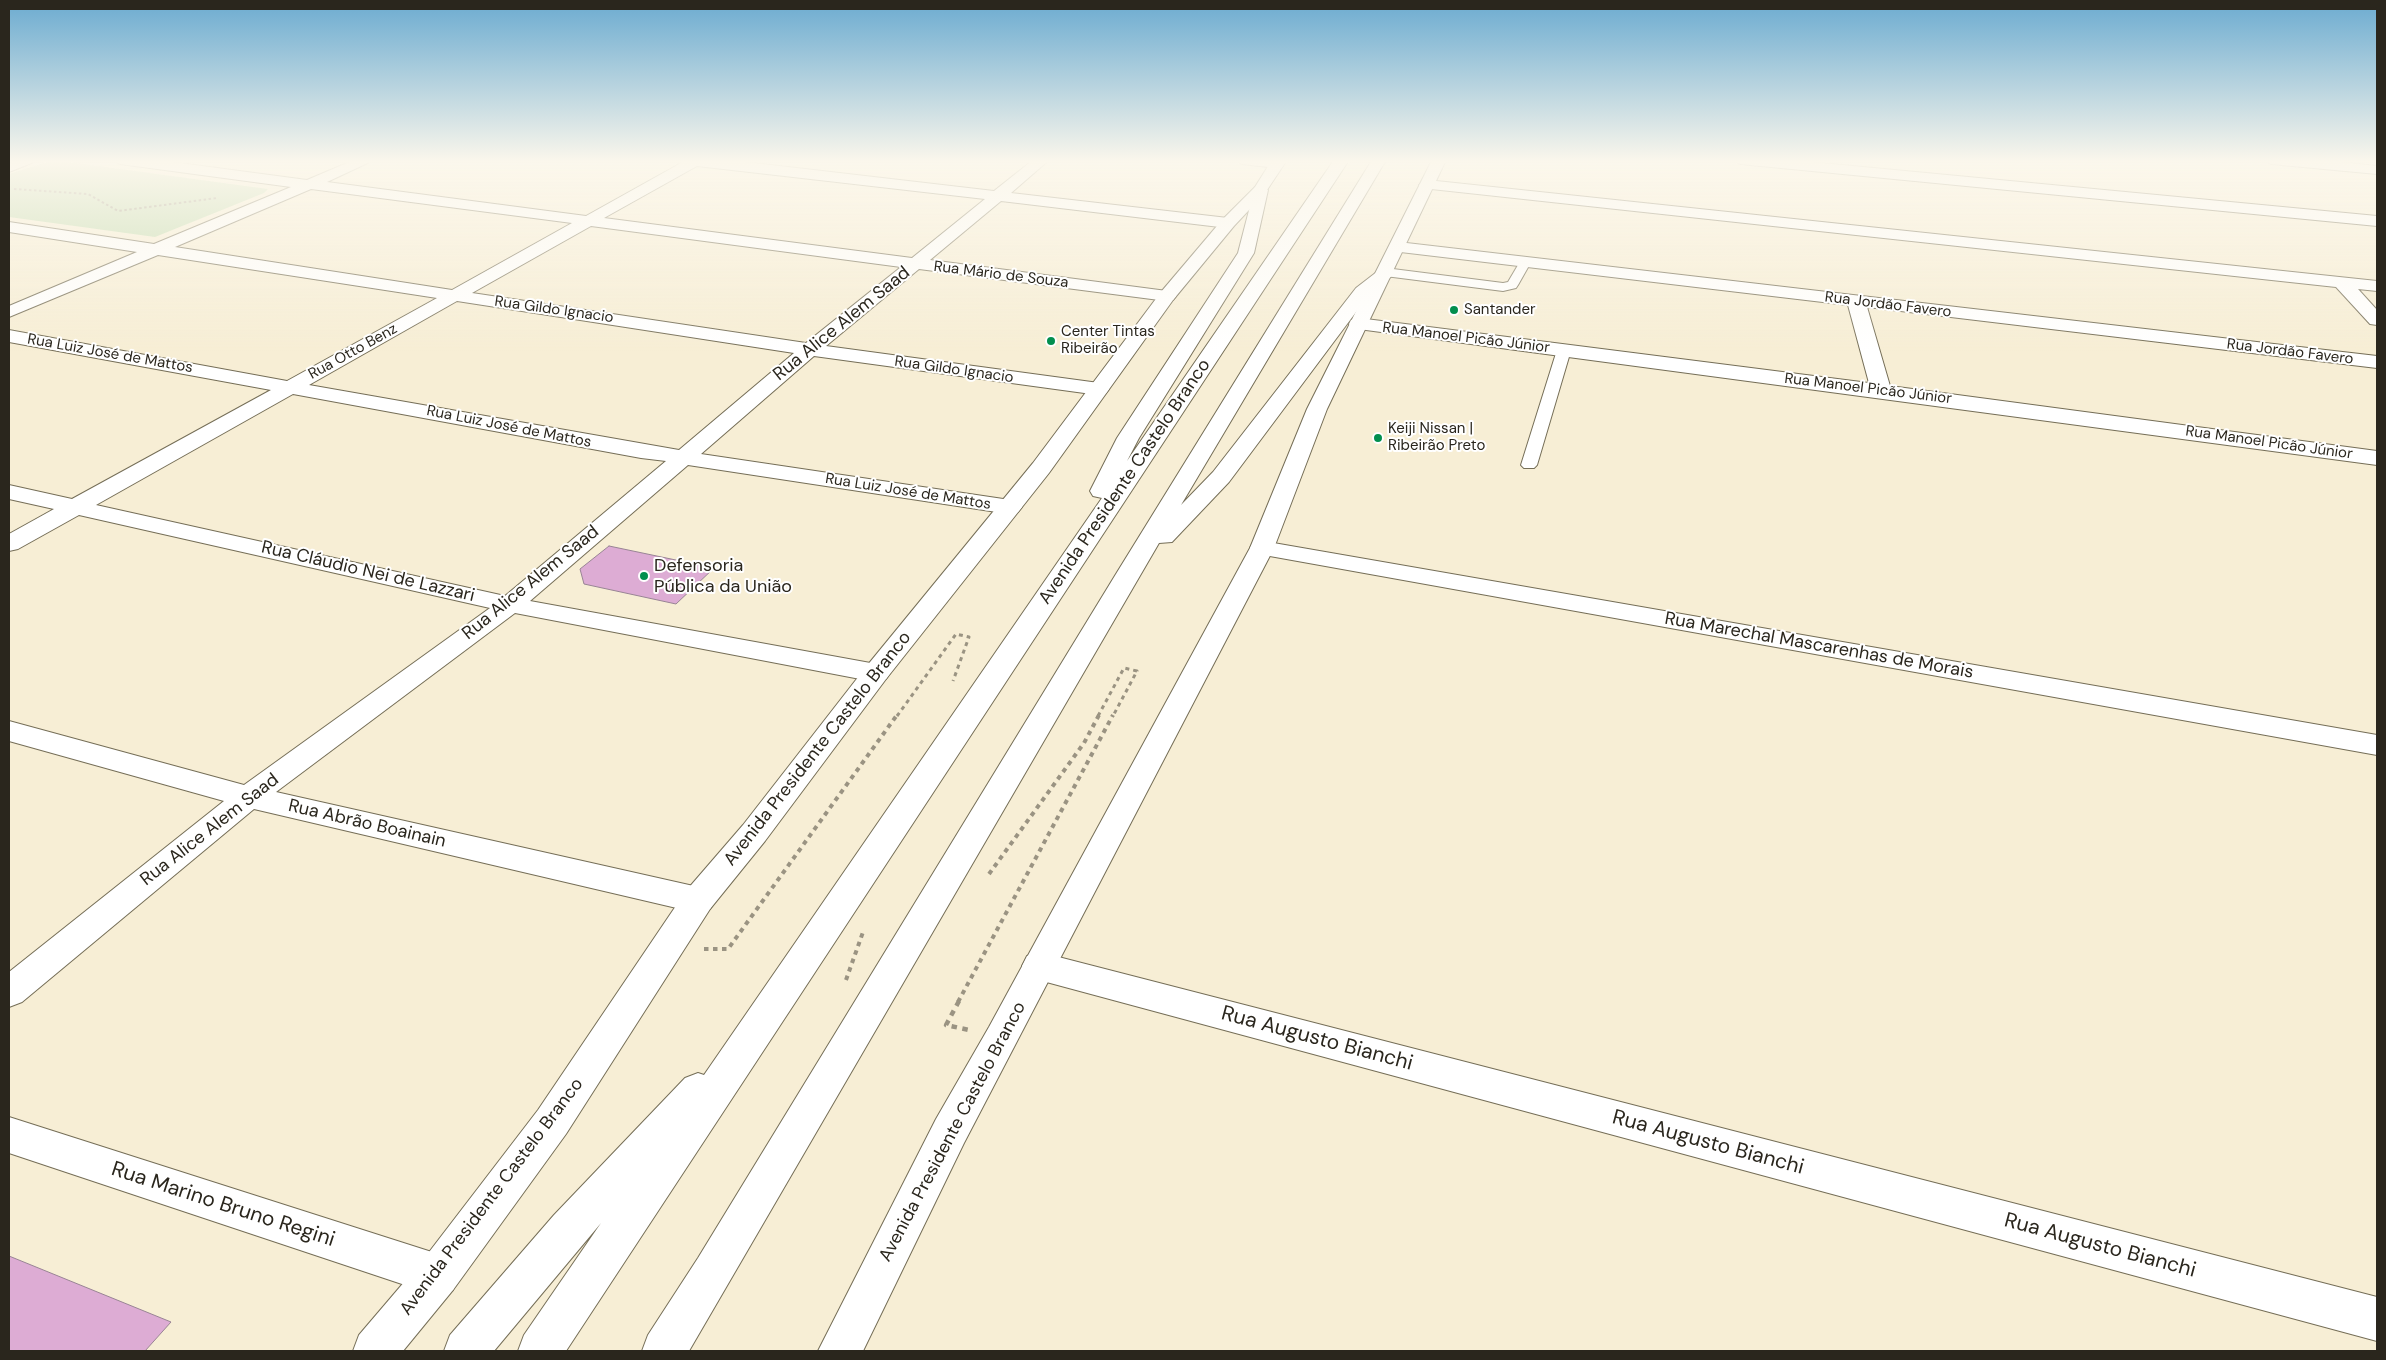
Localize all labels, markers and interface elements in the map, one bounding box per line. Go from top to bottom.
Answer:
street label: Rua Mário de Souza [933,258,1069,292]
street label: Rua Alice Alem Saad [769,262,915,386]
street label: Rua Jordão Favero [1824,288,1952,322]
street label: Rua Gildo Ignacio [493,293,615,327]
place label: Santander [1464,301,1536,319]
marker: Santander [1448,304,1460,316]
street label: Rua Manoel Picão Júnior [1381,319,1551,357]
street label: Rua Otto Benz [305,320,401,384]
place label: Center Tintas Ribeirão [1061,323,1155,358]
street label: Rua Luiz José de Mattos [26,331,194,377]
marker: Center Tintas Ribeirão [1045,335,1057,347]
street label: Rua Jordão Favero [2226,335,2354,369]
street label: Rua Gildo Ignacio [893,353,1015,387]
street label: Avenida Presidente Castelo Branco [1035,355,1215,609]
street label: Rua Manoel Picão Júnior [1783,370,1953,408]
street label: Rua Luiz José de Mattos [425,402,593,452]
place label: Keiji Nissan | Ribeirão Preto [1388,420,1485,455]
street label: Rua Manoel Picão Júnior [2184,422,2354,464]
marker: Keiji Nissan | Ribeirão Preto [1372,432,1384,444]
street label: Rua Luiz José de Mattos [824,470,992,514]
street label: Rua Alice Alem Saad [458,521,604,645]
street label: Rua Cláudio Nei de Lazzari [259,537,477,607]
place label: Defensoria Pública da União [654,555,792,598]
marker: Defensoria Pública da União [638,570,650,582]
street label: Rua Marechal Mascarenhas de Morais [1663,608,1975,684]
street label: Avenida Presidente Castelo Branco [720,628,916,870]
street label: Rua Alice Alem Saad [137,769,283,891]
street label: Rua Abrão Boainain [286,795,448,853]
street label: Avenida Presidente Castelo Branco [875,998,1031,1266]
street label: Rua Augusto Bianchi [1218,1001,1416,1077]
street label: Avenida Presidente Castelo Branco [396,1074,588,1320]
street label: Rua Augusto Bianchi [1609,1105,1807,1181]
street label: Rua Marino Bruno Regini [108,1157,338,1253]
street label: Rua Augusto Bianchi [2001,1208,2199,1284]

